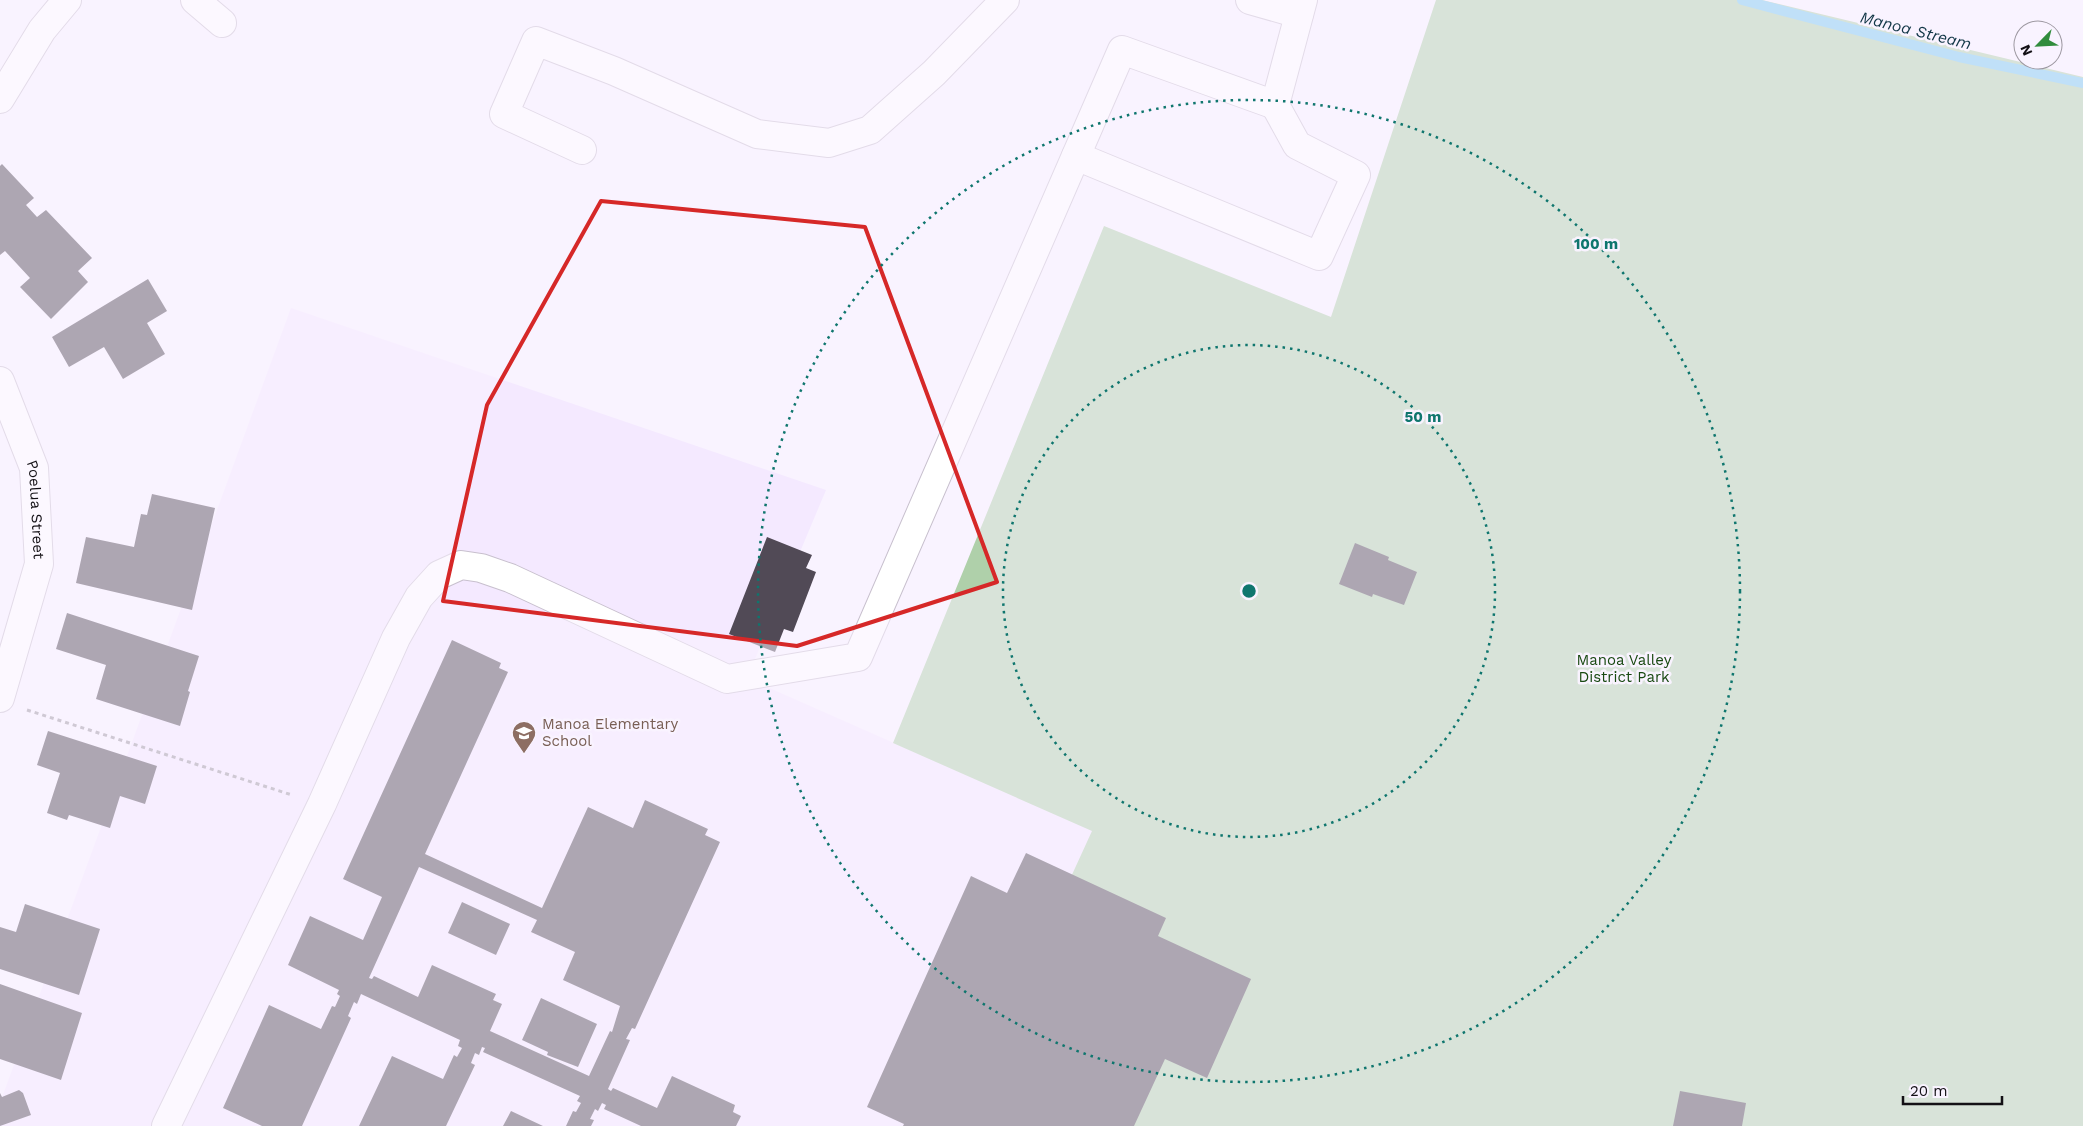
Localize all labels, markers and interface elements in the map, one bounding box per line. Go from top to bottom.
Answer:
water label: Manoa Stream [1858,7,1973,53]
north arrow [2013,20,2063,70]
text: N [2017,42,2036,58]
text: 100 m [1574,235,1618,253]
text: 50 m [1405,408,1441,426]
street label: Poelua Street [23,457,48,560]
centre of rings [1240,582,1258,600]
park label: Manoa Valley District Park [1577,651,1672,686]
place label: Manoa Elementary School [542,715,679,750]
school or university icon: Manoa Elementary School [511,720,537,754]
scale bar [1903,1074,2002,1106]
text: 20 m [1910,1082,1948,1100]

